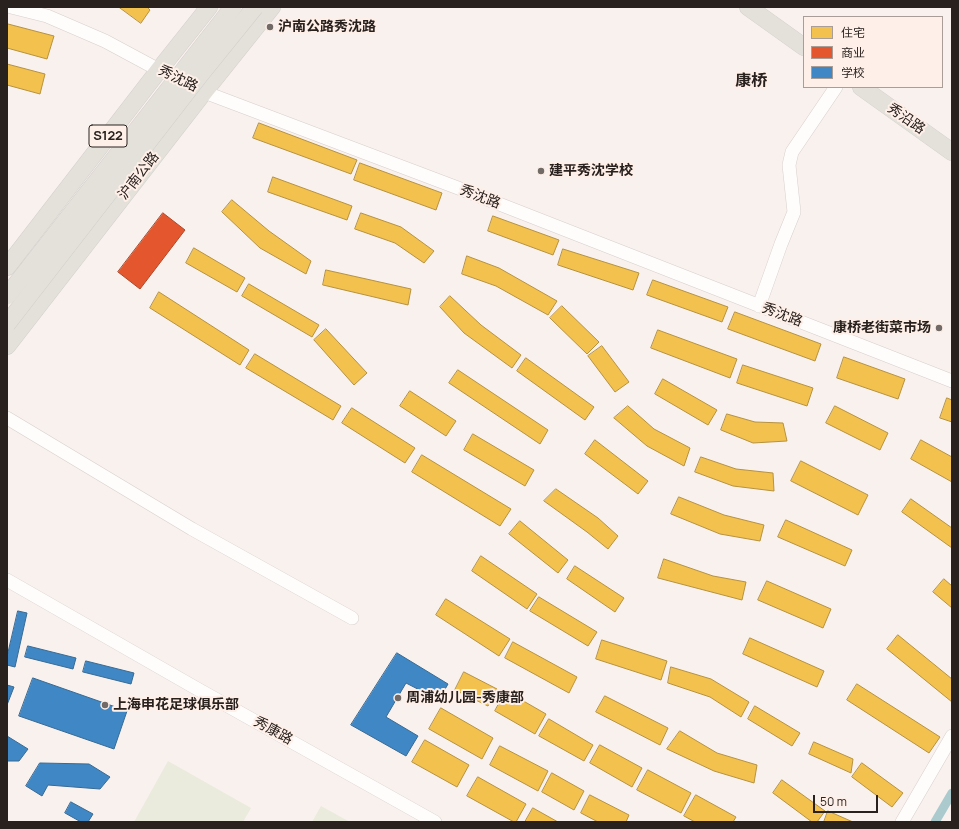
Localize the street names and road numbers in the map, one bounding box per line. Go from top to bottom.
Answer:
street label: 秀沈路 [155,62,201,96]
street label: 秀沿路 [884,100,928,138]
road number: S122 [89,125,127,147]
street label: 沪南公路 [115,149,163,203]
street label: 秀沈路 [457,182,503,212]
street label: 秀沈路 [759,300,805,330]
street label: 秀康路 [251,713,295,749]

